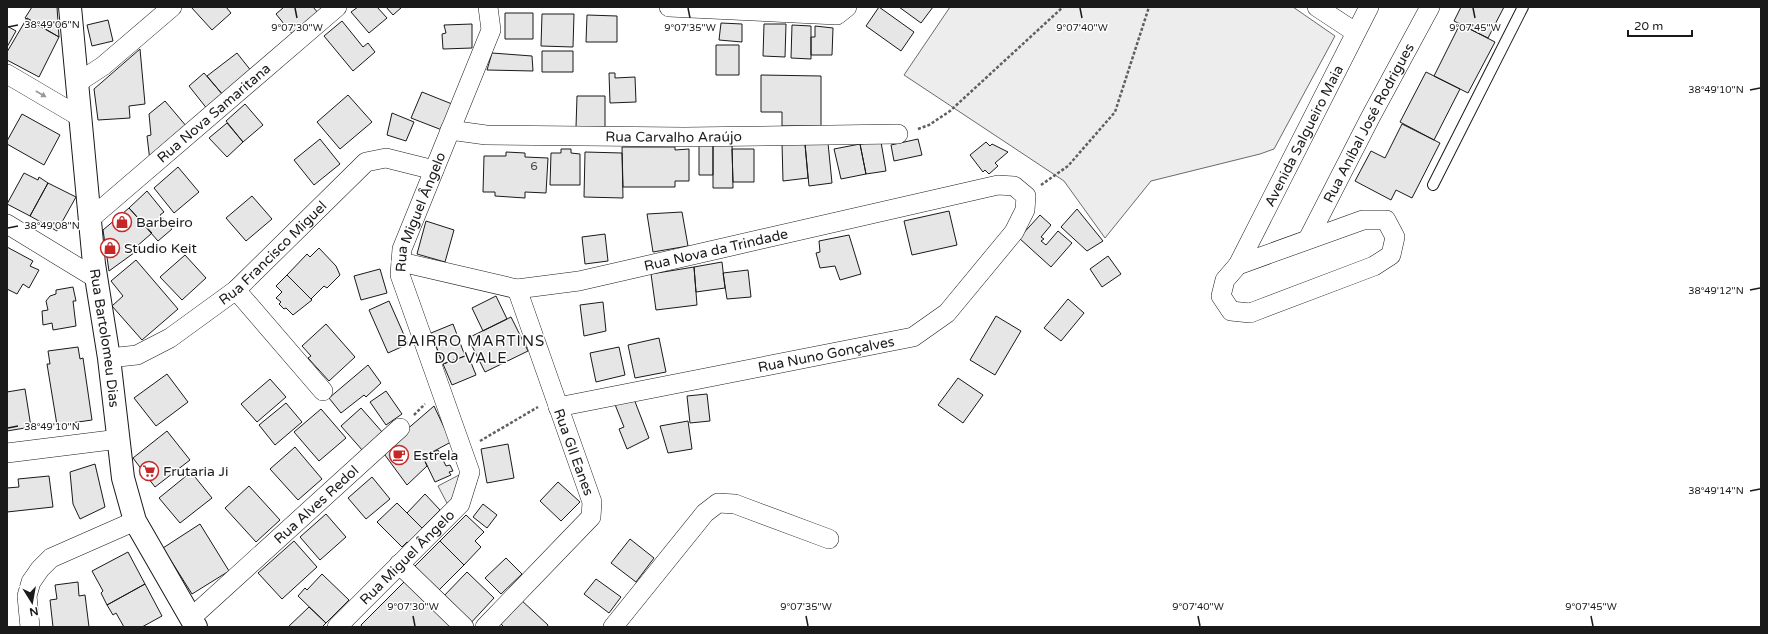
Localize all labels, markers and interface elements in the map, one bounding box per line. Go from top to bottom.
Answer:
scale bar [1628,12,1692,38]
text: 38°49'06"N [24,19,80,31]
text: 20 m [1634,19,1663,33]
text: 9°07'30"W [271,22,323,34]
text: 9°07'35"W [664,22,716,34]
text: 9°07'40"W [1056,22,1108,34]
text: 9°07'45"W [1449,22,1501,34]
street label: Rua Aníbal José Rodrigues [1320,40,1418,206]
street label: Rua Nova Samaritana [154,60,274,167]
street label: Avenida Salgueiro Maia [1261,62,1347,210]
text: 38°49'10"N [1688,84,1744,96]
one-way arrow [35,90,47,97]
street label: Rua Carvalho Araújo [605,128,742,146]
street label: Rua Miguel Ângelo [392,150,449,273]
house number: 6 [530,159,538,173]
street label: Rua Francisco Miguel [216,198,330,309]
shop icon: Barbeiro [111,211,133,233]
place label: Barbeiro [136,214,193,231]
text: 38°49'08"N [24,220,80,232]
street label: Rua Nova da Trindade [642,225,790,275]
shop icon: Studio Keit [99,237,121,259]
place label: Studio Keit [124,240,197,257]
street label: Rua Bartolomeu Dias [86,267,123,409]
text: 38°49'12"N [1688,285,1744,297]
district label: BAIRRO MARTINS DO VALE [397,332,545,367]
street label: Rua Nuno Gonçalves [756,333,896,376]
street label: Rua GIl Eanes [550,406,597,498]
text: 38°49'10"N [24,421,80,433]
cafe icon: Estrela [388,444,410,466]
place label: Estrela [413,447,458,464]
supermarket icon: Frutaria Ji [138,460,160,482]
street label: Rua Alves Redol [271,462,362,547]
place label: Frutaria Ji [163,463,229,480]
text: 38°49'14"N [1688,485,1744,497]
street label: Rua Miguel Ângelo [356,506,458,608]
north arrow [12,582,52,622]
text: 9°07'30"W [387,601,439,613]
text: 9°07'35"W [780,601,832,613]
text: 9°07'40"W [1172,601,1224,613]
text: 9°07'45"W [1565,601,1617,613]
text: N [28,604,39,619]

